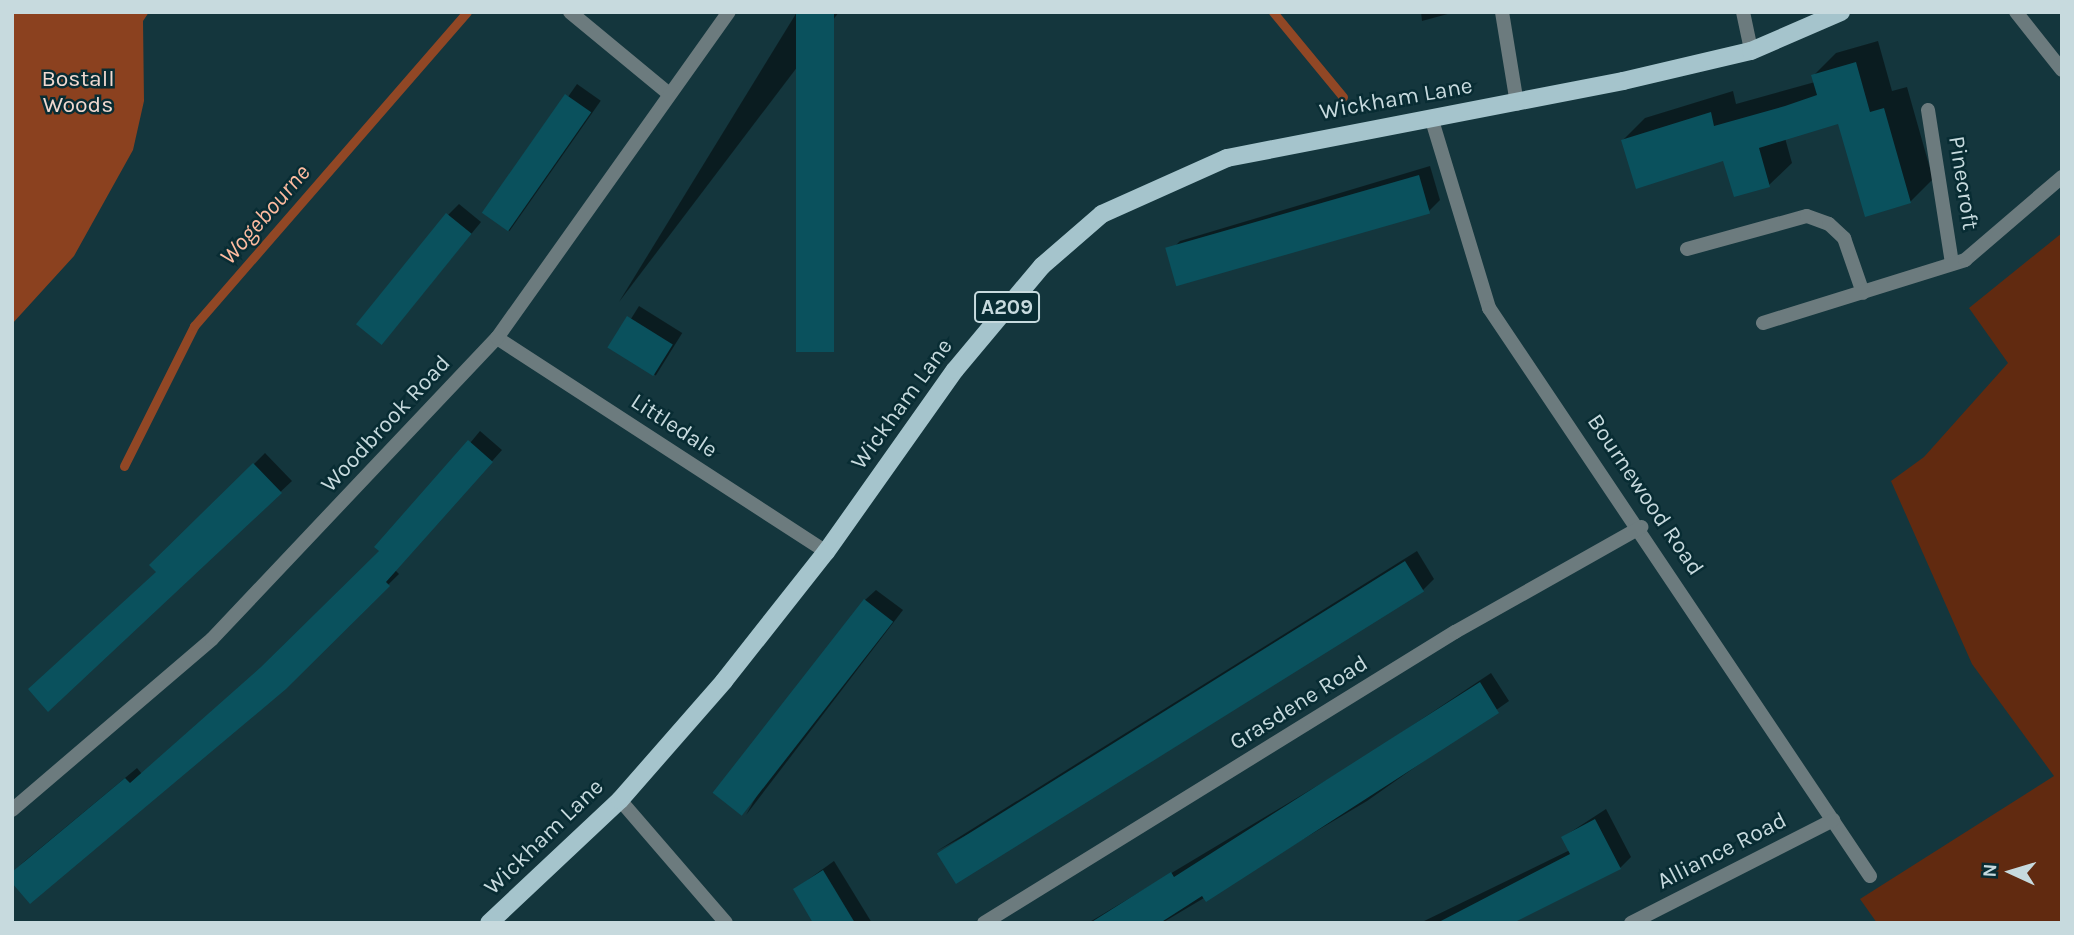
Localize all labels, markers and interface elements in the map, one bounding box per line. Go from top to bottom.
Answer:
park label: Bostall Woods [41,65,115,119]
street label: Wickham Lane [1317,72,1475,126]
street label: Pinecroft [1942,134,1984,232]
water label: Wogebourne [214,159,316,271]
road number: A209 [974,290,1040,324]
street label: Wickham Lane [845,333,959,475]
street label: Woodbrook Road [316,350,456,498]
street label: Littledale [626,388,722,464]
street label: Bournewood Road [1581,409,1709,581]
street label: Grasdene Road [1225,650,1373,756]
street label: Wickham Lane [479,773,609,901]
street label: Alliance Road [1653,807,1791,895]
north arrow [1976,837,2046,907]
text: N [1979,863,2001,878]

